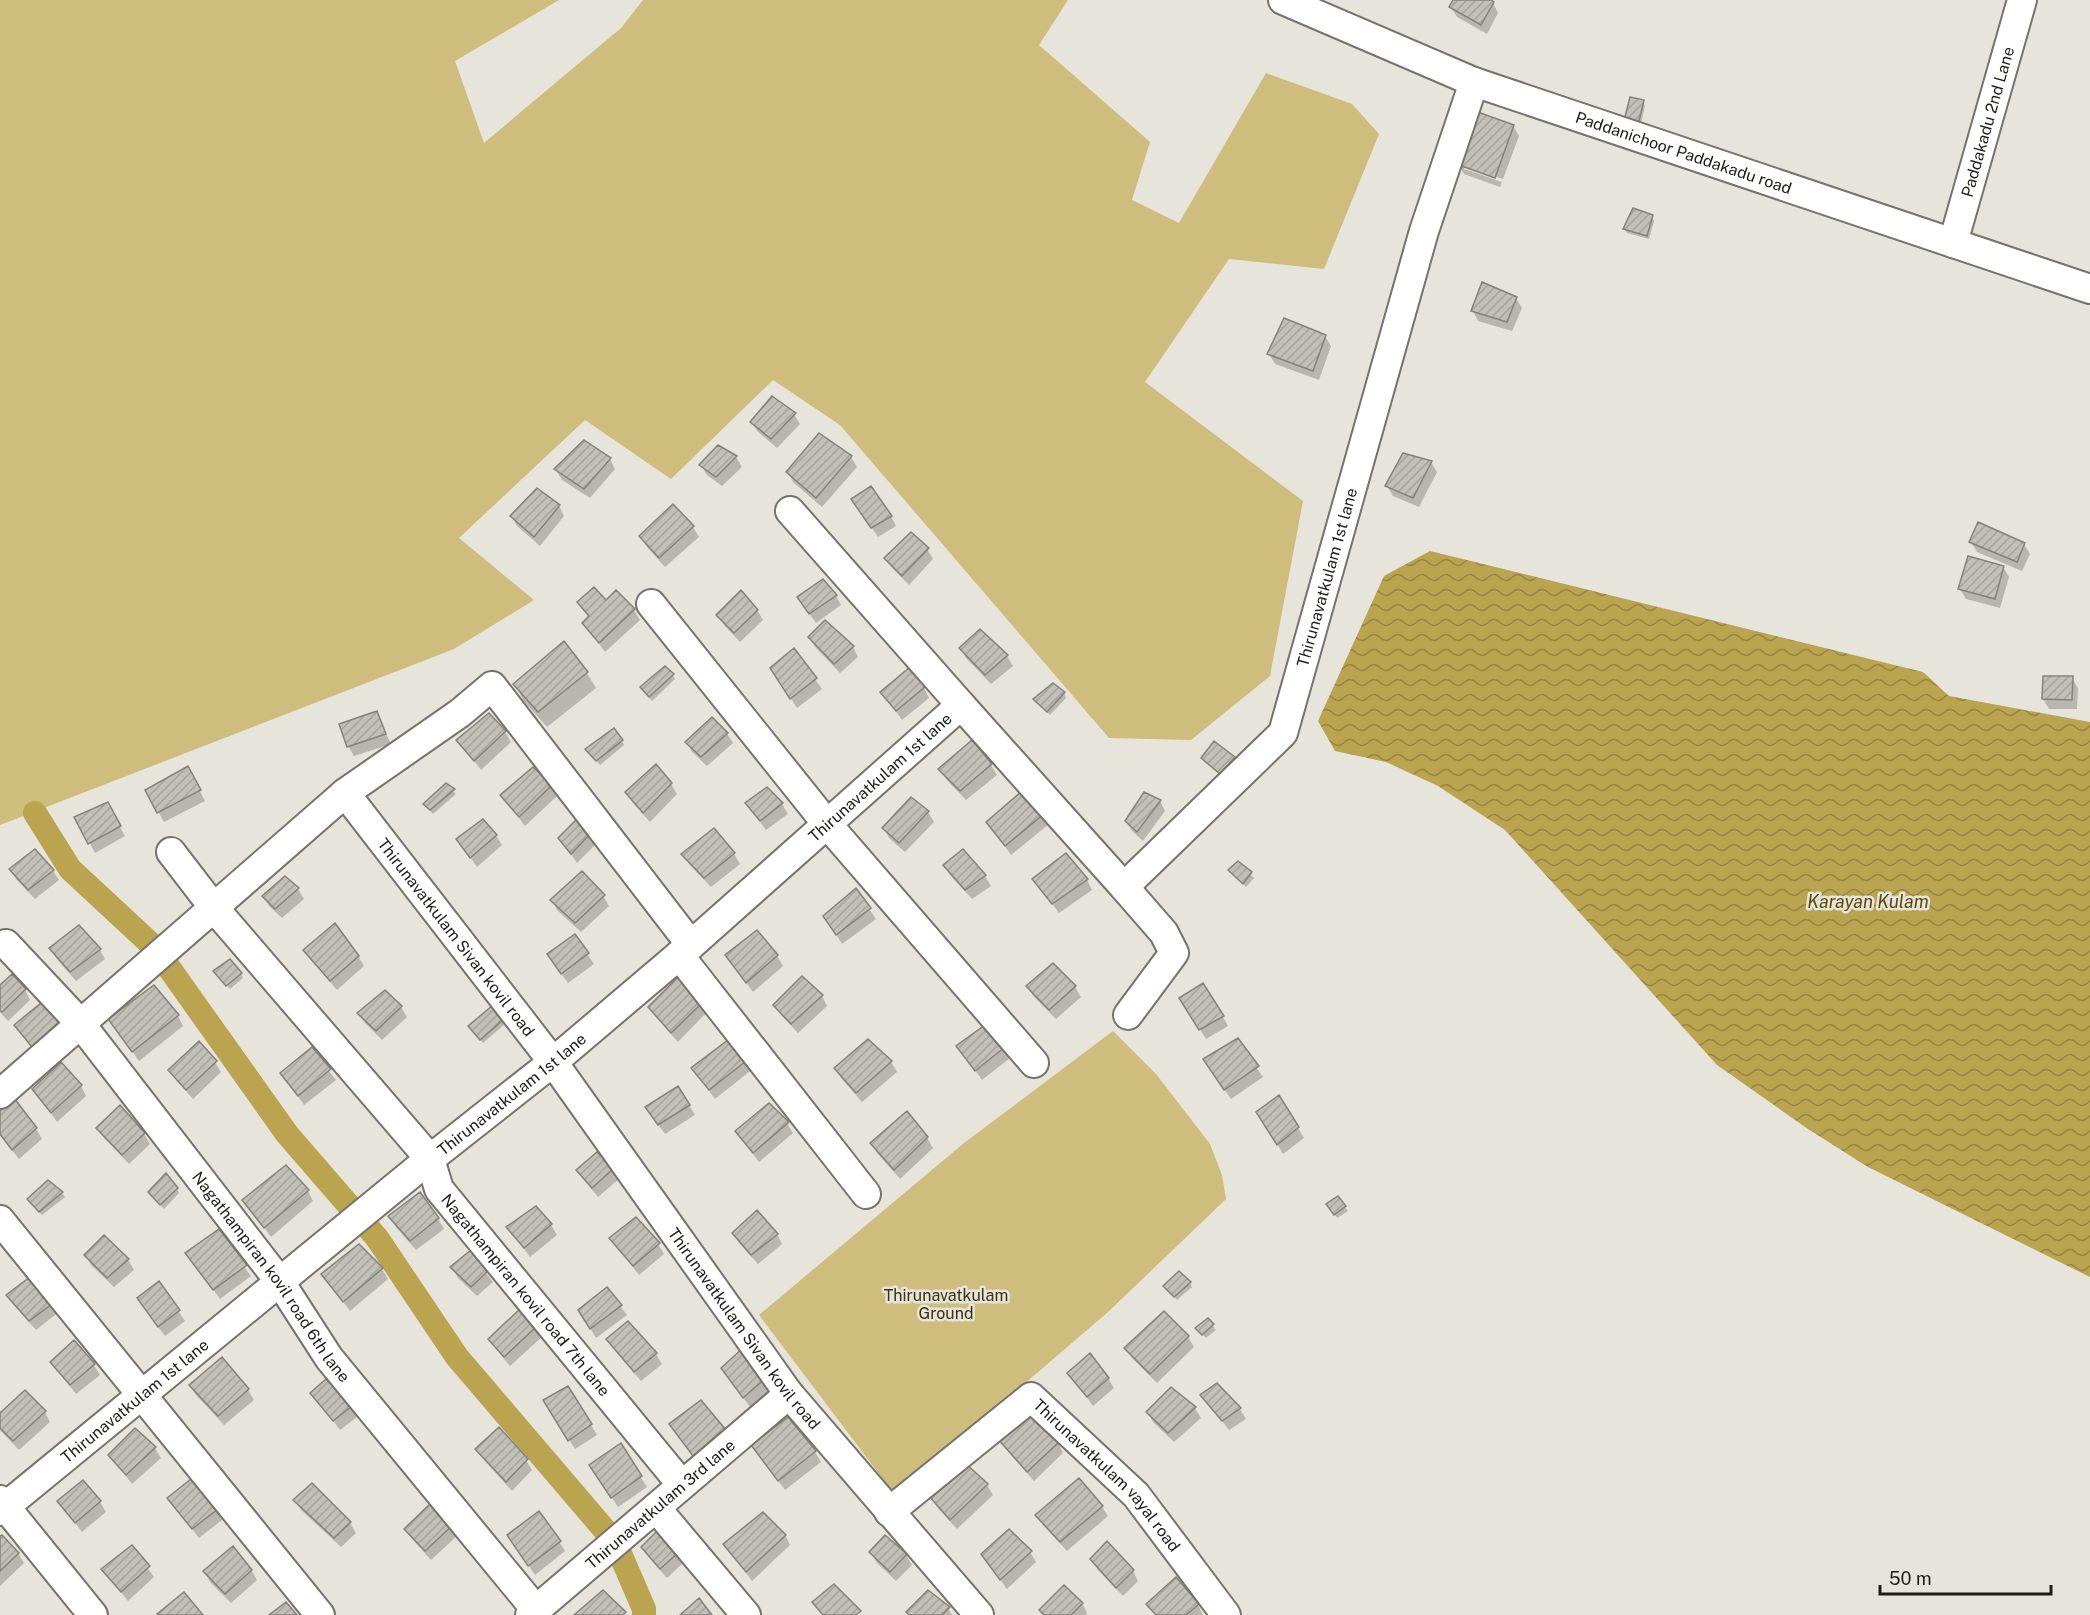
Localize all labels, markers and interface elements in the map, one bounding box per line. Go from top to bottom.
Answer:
street label: Paddakadu 2nd Lane [1957,44,2018,199]
street label: Paddanichoor Paddakadu road [1573,107,1794,198]
street label: Thirunavatkulam 1st lane [1293,486,1361,669]
street label: Thirunavatkulam 1st lane [804,709,955,846]
street label: Thirunavatkulam Sivan kovil road [374,834,539,1040]
water label: Karayan Kulam [1807,891,1929,912]
street label: Thirunavatkulam 1st lane [433,1029,590,1159]
street label: Nagathampiran kovil road 6th lane [188,1167,354,1386]
street label: Nagathampiran kovil road 7th lane [437,1190,614,1400]
street label: Thirunavatkulam Sivan kovil road [664,1224,824,1433]
park label: Thirunavatkulam Ground [884,1286,1008,1323]
street label: Thirunavatkulam 1st lane [57,1335,212,1467]
street label: Thirunavatkulam vayal road [1030,1395,1184,1555]
street label: Thirunavatkulam 3rd lane [582,1435,739,1573]
scale bar [1880,1558,2051,1596]
text: 50 m [1889,1568,1932,1589]

